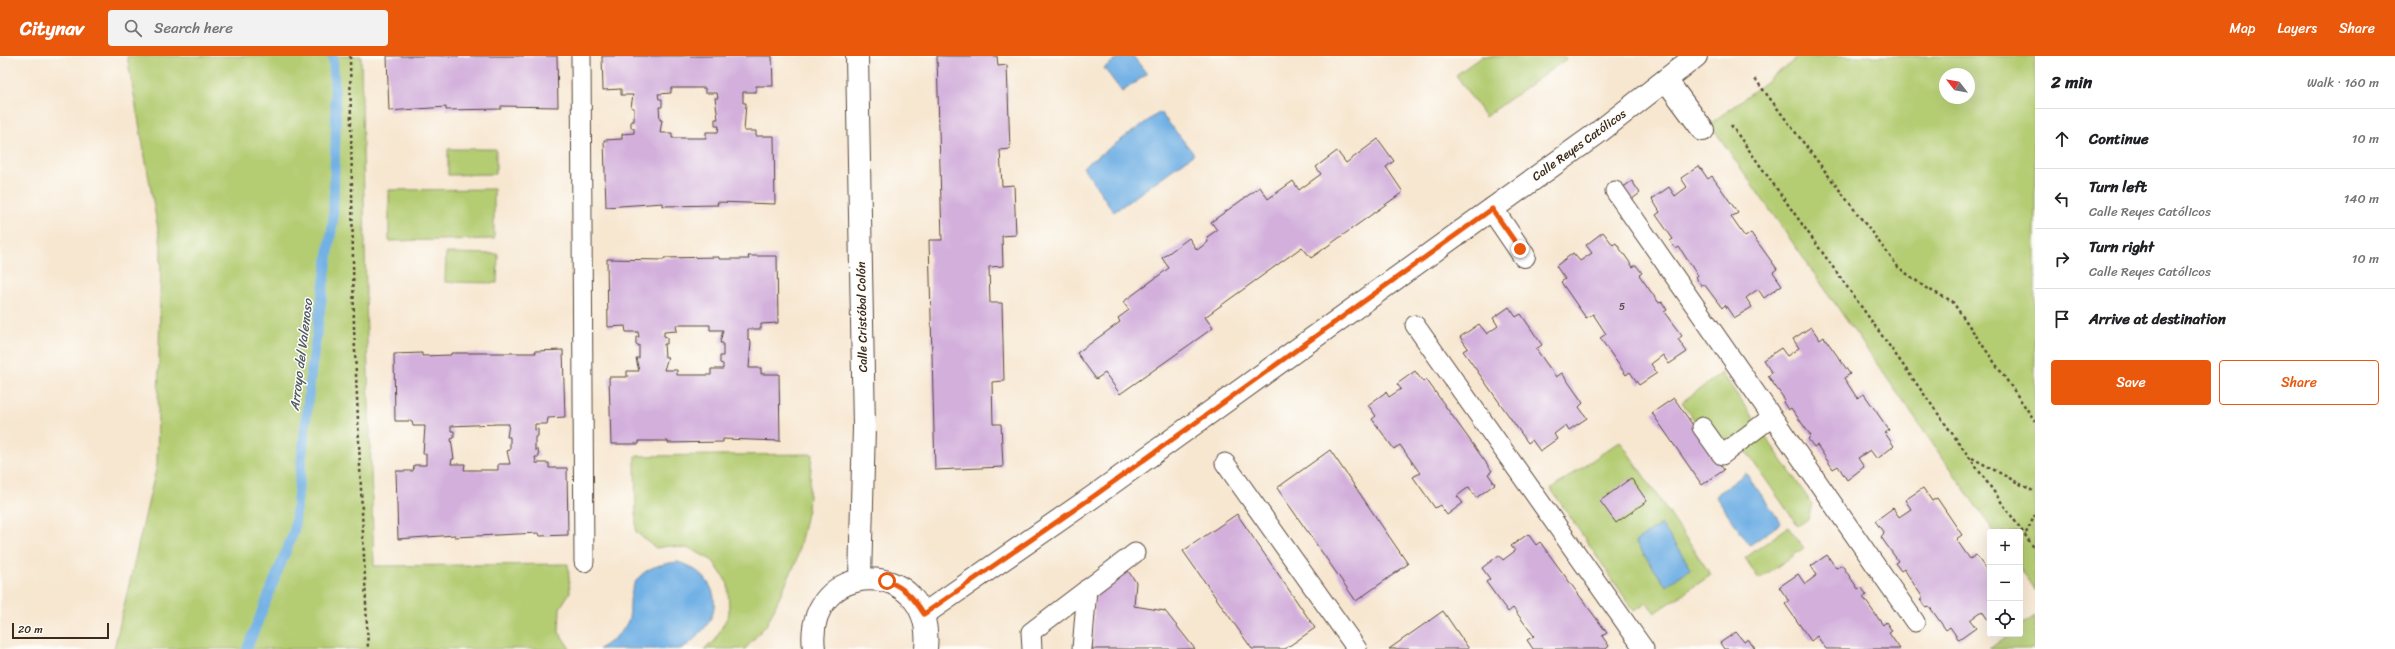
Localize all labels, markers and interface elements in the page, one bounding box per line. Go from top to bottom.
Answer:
search box [108,10,388,46]
text: Citynav [20,12,84,45]
text: Search here [154,15,233,41]
text: Map [2230,16,2255,41]
text: Layers [2277,16,2317,41]
text: Share [2339,16,2375,41]
icon: search [122,17,144,39]
text: 2 min [2051,67,2092,97]
north arrow [1939,68,1975,104]
text: Walk · 160 m [2307,71,2379,94]
street label: Calle Reyes Católicos [1527,103,1631,187]
text: Continue [2089,126,2149,152]
text: 10 m [2352,127,2379,150]
icon: ahead [2051,128,2073,150]
text: Turn left [2089,174,2147,200]
text: 140 m [2344,187,2379,210]
icon: left [2051,188,2073,210]
text: Calle Reyes Católicos [2089,200,2211,223]
text: Turn right [2089,234,2154,260]
route end [1511,240,1529,258]
text: 10 m [2352,247,2379,270]
icon: right [2051,248,2073,270]
text: Calle Reyes Católicos [2089,260,2211,283]
street label: Calle Cristóbal Colón [850,261,874,373]
water label: Arroyo del Valenoso [283,296,319,413]
house number: 5 [1619,298,1625,316]
text: Arrive at destination [2089,306,2226,332]
icon: arrive [2051,308,2073,330]
button: Save [2051,360,2211,405]
button: Share [2219,360,2379,405]
map controls [1987,529,2023,637]
button: + [1987,529,2023,565]
button: − [1987,565,2023,601]
route start [878,572,896,590]
button: locate [1987,601,2023,637]
text: 20 m [18,620,43,639]
scale bar [12,621,109,640]

